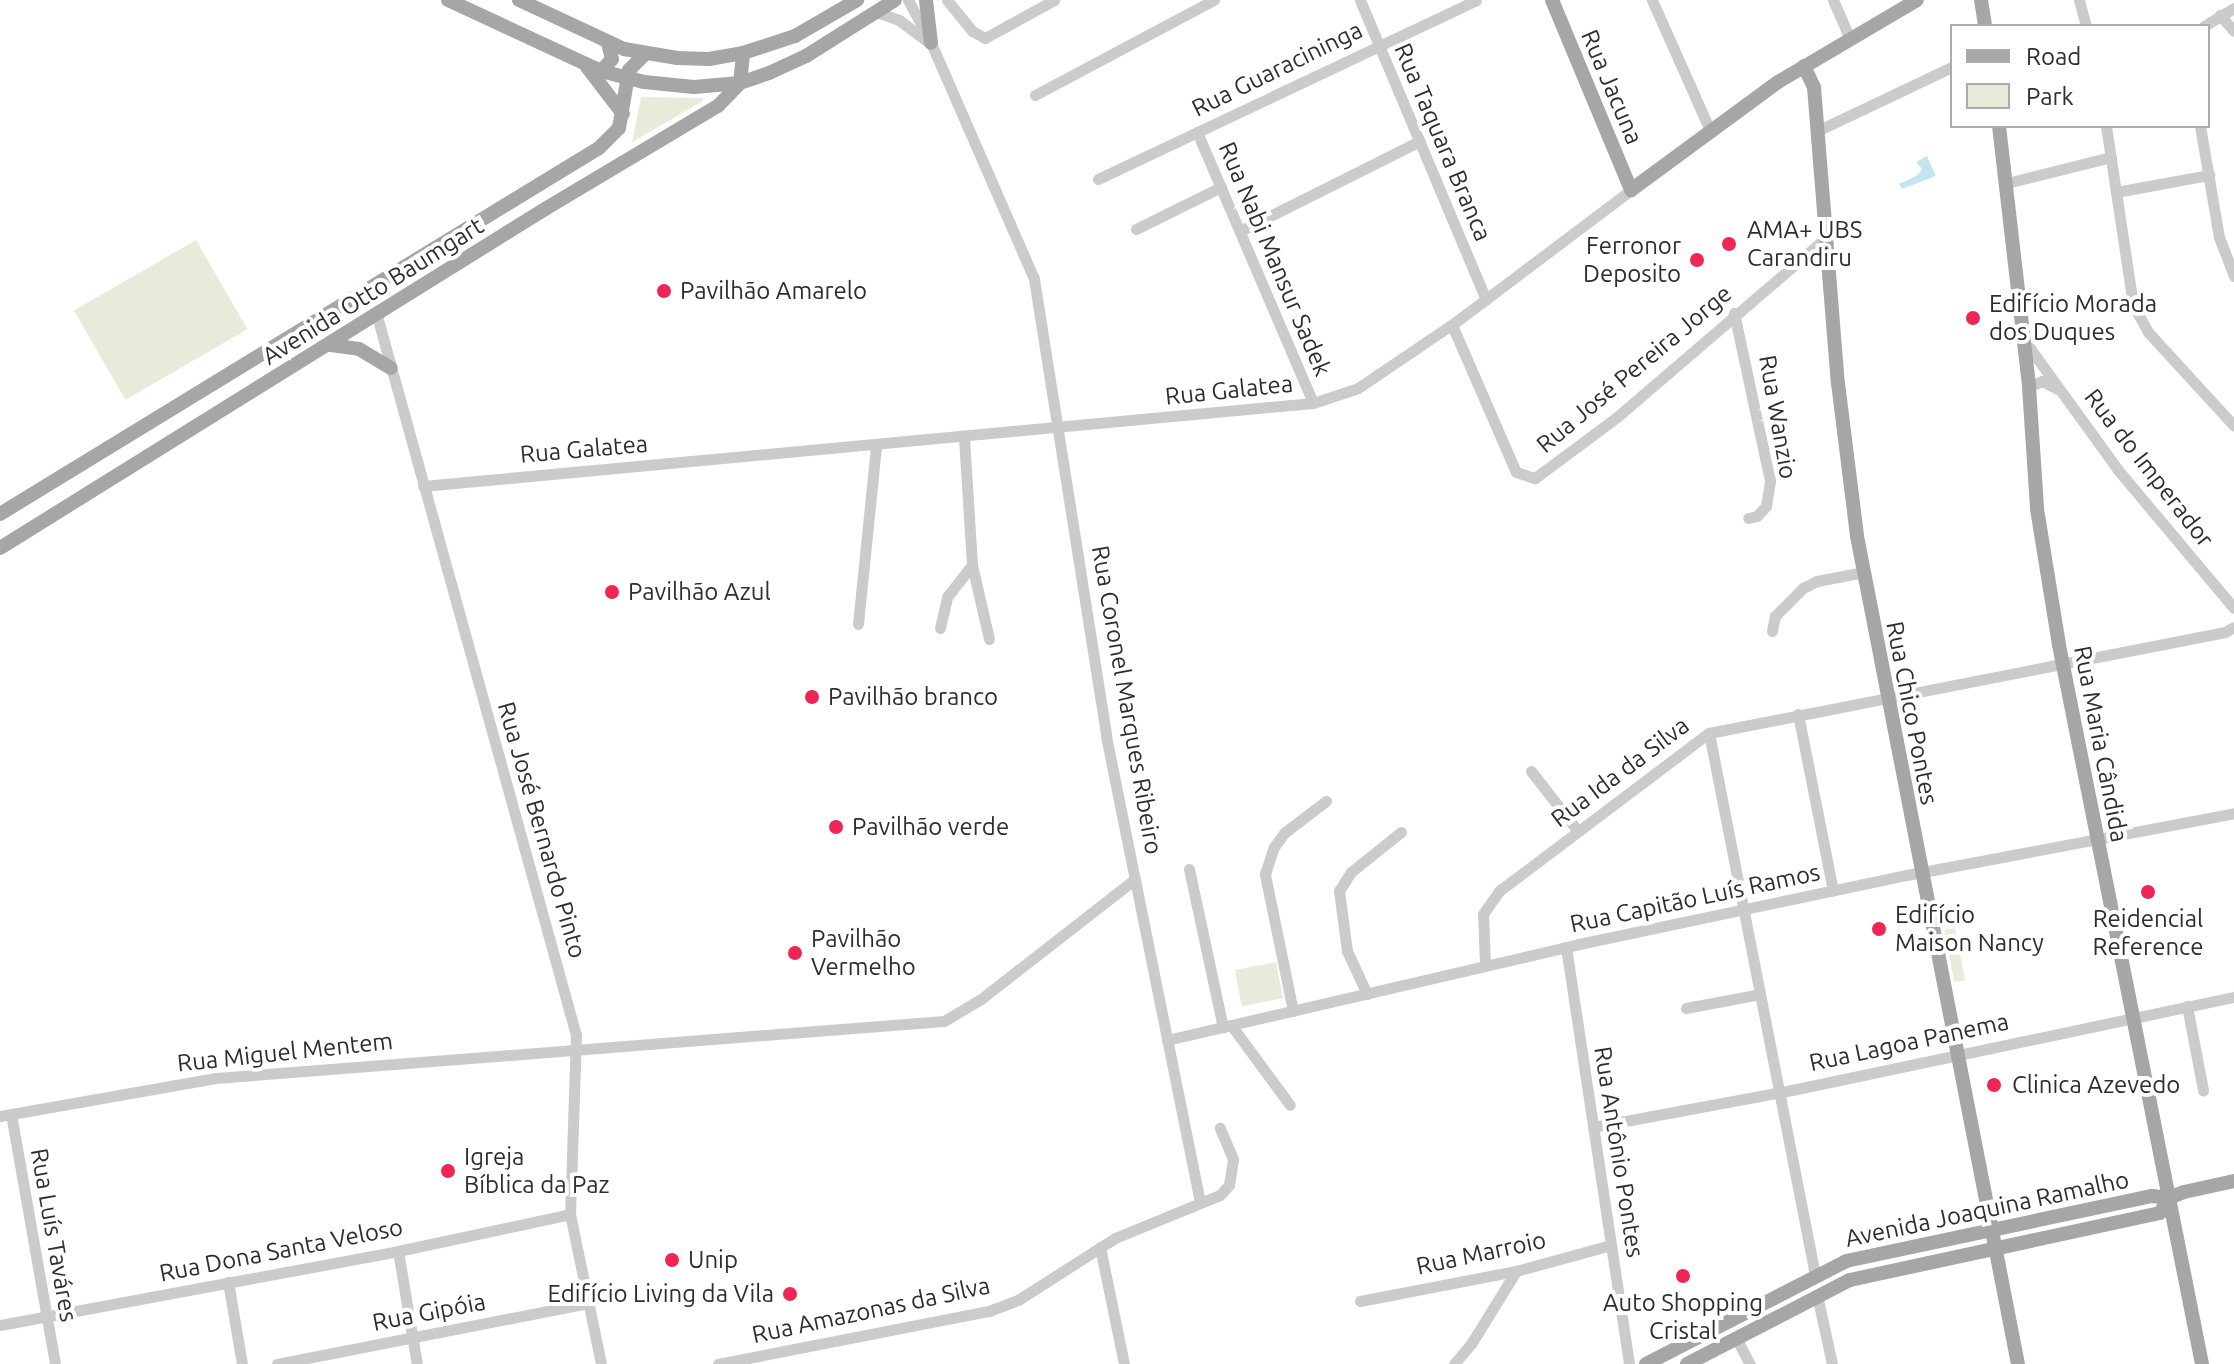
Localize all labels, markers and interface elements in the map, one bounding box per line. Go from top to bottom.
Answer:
street label: Rua Guaracininga [1187,15,1367,123]
legend [1950,24,2210,128]
street label: Rua Jacuna [1575,25,1649,149]
street label: Rua Taquara Branca [1388,39,1498,245]
text: Road [2026,43,2081,70]
text: Park [2026,83,2074,110]
street label: Rua Nabi Mansur Sadek [1213,138,1337,380]
street label: Avenida Otto Baumgart [257,211,489,371]
place label: AMA+ UBS Carandiru [1747,216,1862,272]
place label: Ferronor Deposito [1583,232,1681,288]
marker: AMA+ UBS Carandiru [1718,233,1740,255]
marker: Ferronor Deposito [1688,251,1706,269]
place label: Pavilhão Amarelo [680,277,867,305]
street label: Rua José Pereira Jorge [1531,279,1737,459]
marker: Pavilhão Amarelo [655,282,673,300]
place label: Edifício Morada dos Duques [1989,290,2157,346]
marker: Edifício Morada dos Duques [1964,309,1982,327]
street label: Rua Wanzio [1753,353,1803,481]
street label: Rua Galatea [1164,369,1294,411]
street label: Rua do Imperador [2078,383,2220,553]
street label: Rua Galatea [519,429,649,469]
street label: Rua Coronel Marques Ribeiro [1086,543,1168,857]
place label: Pavilhão Azul [628,578,771,606]
marker: Pavilhão Azul [603,583,621,601]
street label: Rua Chico Pontes [1880,619,1944,807]
street label: Rua Maria Cândida [2068,643,2134,845]
place label: Pavilhão branco [828,683,998,711]
marker: Pavilhão branco [803,688,821,706]
street label: Rua José Bernardo Pinto [492,699,592,961]
street label: Rua Ida da Silva [1545,711,1695,833]
place label: Pavilhão verde [852,813,1009,841]
marker: Pavilhão verde [827,818,845,836]
street label: Rua Capitão Luís Ramos [1567,857,1823,939]
marker: Reidencial Reference [2139,883,2157,901]
place label: Edifício Maison Nancy [1895,901,2044,957]
place label: Reidencial Reference [2093,905,2203,961]
marker: Edifício Maison Nancy [1870,920,1888,938]
place label: Pavilhão Vermelho [811,925,916,981]
marker: Pavilhão Vermelho [786,944,804,962]
street label: Rua Lagoa Panema [1807,1007,2011,1077]
street label: Rua Miguel Mentem [176,1026,394,1078]
street label: Rua Antônio Pontes [1588,1044,1650,1260]
place label: Clinica Azevedo [2012,1071,2180,1099]
marker: Clinica Azevedo [1983,1074,2005,1096]
place label: Igreja Bíblica da Paz [464,1143,610,1199]
street label: Rua Luís Taváres [25,1146,83,1324]
marker: Igreja Bíblica da Paz [439,1162,457,1180]
street label: Avenida Joaquina Ramalho [1843,1165,2131,1253]
street label: Rua Dona Santa Veloso [157,1212,405,1288]
street label: Rua Marroio [1414,1225,1548,1281]
place label: Unip [688,1246,738,1274]
marker: Unip [663,1251,681,1269]
marker: Auto Shopping Cristal [1674,1267,1692,1285]
street label: Rua Amazonas da Silva [749,1271,993,1349]
place label: Edifício Living da Vila [548,1280,774,1308]
marker: Edifício Living da Vila [781,1285,799,1303]
street label: Rua Gipóia [370,1287,488,1337]
place label: Auto Shopping Cristal [1603,1289,1763,1345]

